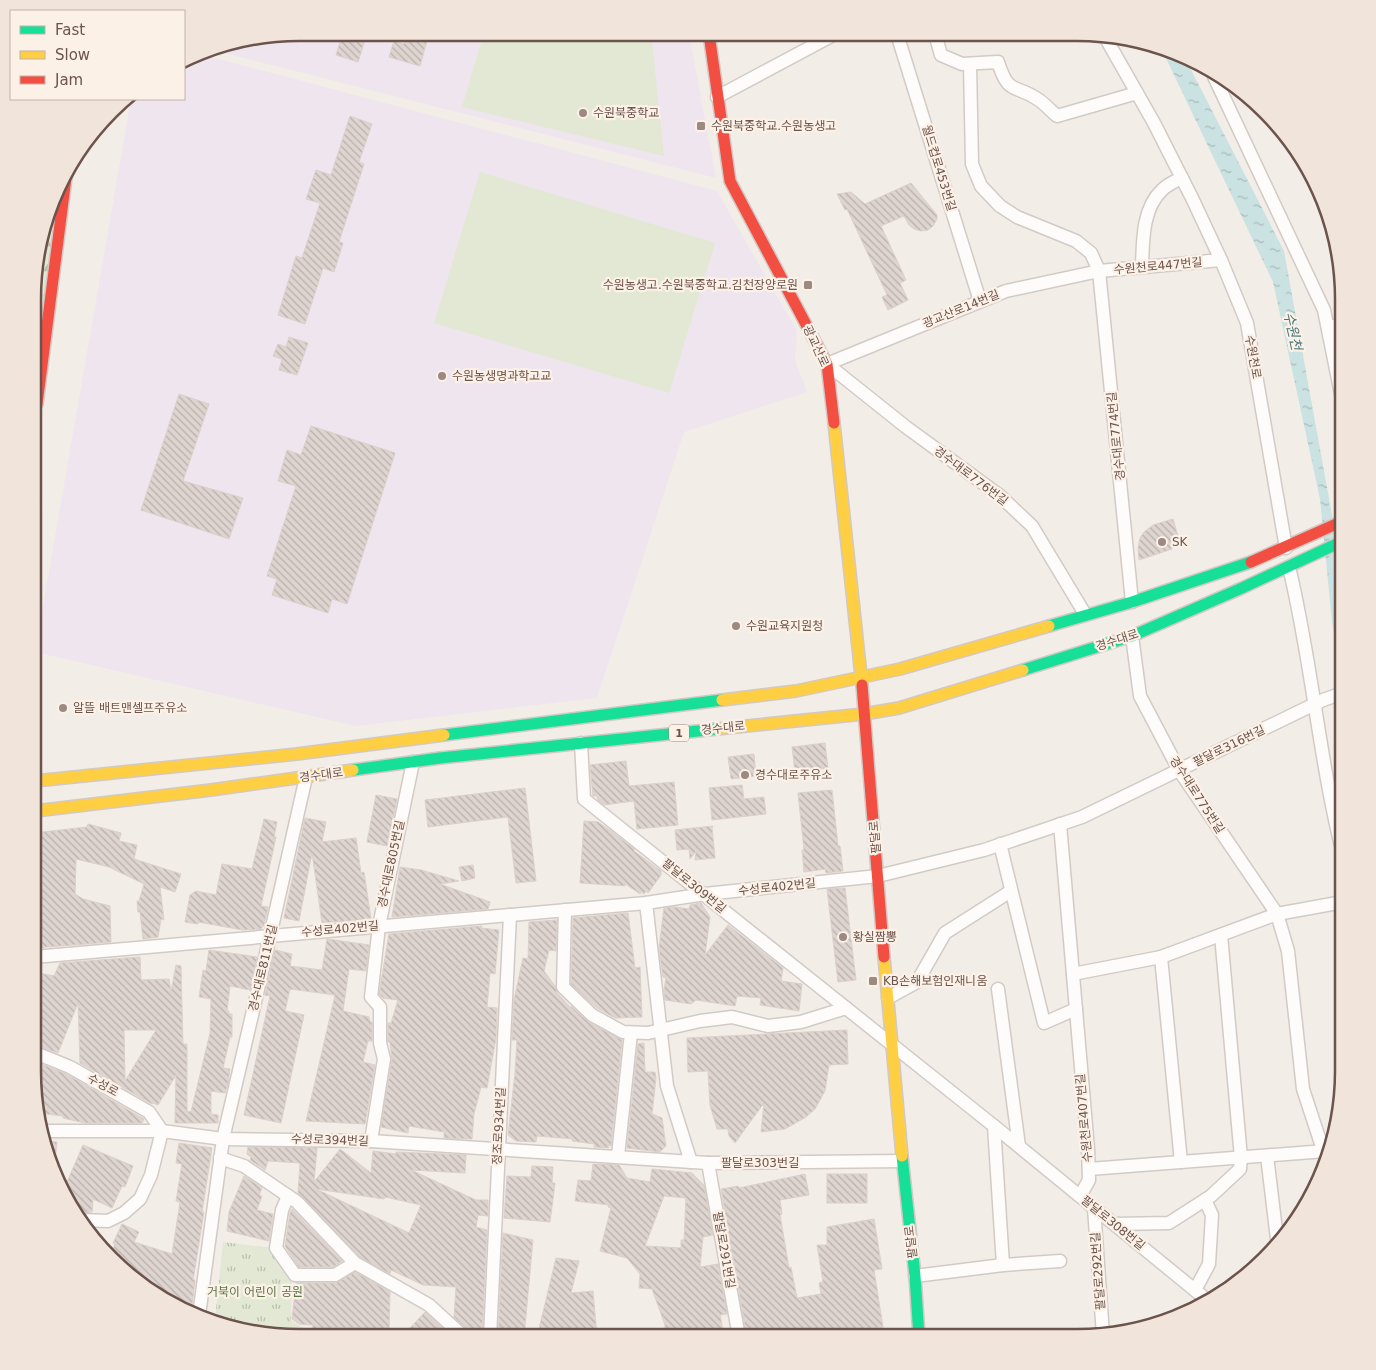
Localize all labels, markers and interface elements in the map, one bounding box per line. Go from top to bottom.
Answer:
legend [10,10,185,100]
text: Fast [55,21,85,39]
text: Slow [55,46,90,64]
text: Jam [54,71,83,89]
place label: 수원북중학교 [593,106,659,120]
marker: 수원북중학교 [577,107,589,119]
place label: 수원북중학교.수원농생고 [711,119,836,133]
marker: 수원북중학교.수원농생고 [695,120,707,132]
street label: 월드컵로453번길 [919,123,959,213]
street label: 수원천로447번길 [1113,255,1203,277]
place label: 수원농생고.수원북중학교.김천장양로원 [603,278,798,292]
marker: 수원농생고.수원북중학교.김천장양로원 [802,279,814,291]
street label: 광교산로14번길 [921,287,1001,331]
water label: 수원천 [1281,310,1305,353]
street label: 광교산로 [800,323,832,369]
street label: 수원천로 [1242,334,1264,380]
place label: 수원농생명과학고교 [452,369,551,383]
marker: 수원농생명과학고교 [436,370,448,382]
street label: 경수대로774번길 [1104,391,1128,481]
street label: 경수대로776번길 [931,444,1011,508]
place label: SK [1172,535,1189,549]
marker: SK [1156,536,1168,548]
place label: 수원교육지원청 [746,619,823,633]
marker: 수원교육지원청 [730,620,742,632]
street label: 경수대로 [1094,627,1140,653]
place label: 알뜰 배트맨셀프주유소 [73,701,187,715]
marker: 알뜰 배트맨셀프주유소 [57,702,69,714]
street label: 경수대로 [700,719,746,737]
street label: 팔달로316번길 [1191,723,1267,769]
road number: 1 [669,724,689,741]
street label: 경수대로775번길 [1167,754,1227,836]
street label: 경수대로 [298,765,344,785]
place label: 경수대로주유소 [755,768,832,782]
marker: 경수대로주유소 [739,769,751,781]
street label: 경수대로805번길 [375,819,407,909]
street label: 팔달로 [867,820,883,854]
street label: 팔달로309번길 [659,856,729,916]
street label: 수성로402번길 [737,876,817,898]
street label: 수성로402번길 [300,919,380,939]
street label: 경수대로811번길 [246,923,280,1013]
place label: 황실짬뽕 [853,930,897,944]
marker: 황실짬뽕 [837,931,849,943]
place label: KB손해보험인재니움 [883,974,987,988]
marker: KB손해보험인재니움 [867,975,879,987]
street label: 수성로 [85,1071,121,1099]
street label: 수원천로407번길 [1073,1073,1095,1163]
street label: 정조로934번길 [490,1087,508,1165]
street label: 수성로394번길 [291,1132,369,1148]
street label: 팔달로303번길 [721,1156,799,1170]
street label: 팔달로308번길 [1078,1193,1148,1253]
street label: 팔달로291번길 [710,1210,738,1290]
street label: 팔달로 [902,1225,920,1259]
street label: 팔달로292번길 [1088,1232,1108,1310]
park label: 거북이 어린이 공원 [207,1285,303,1299]

